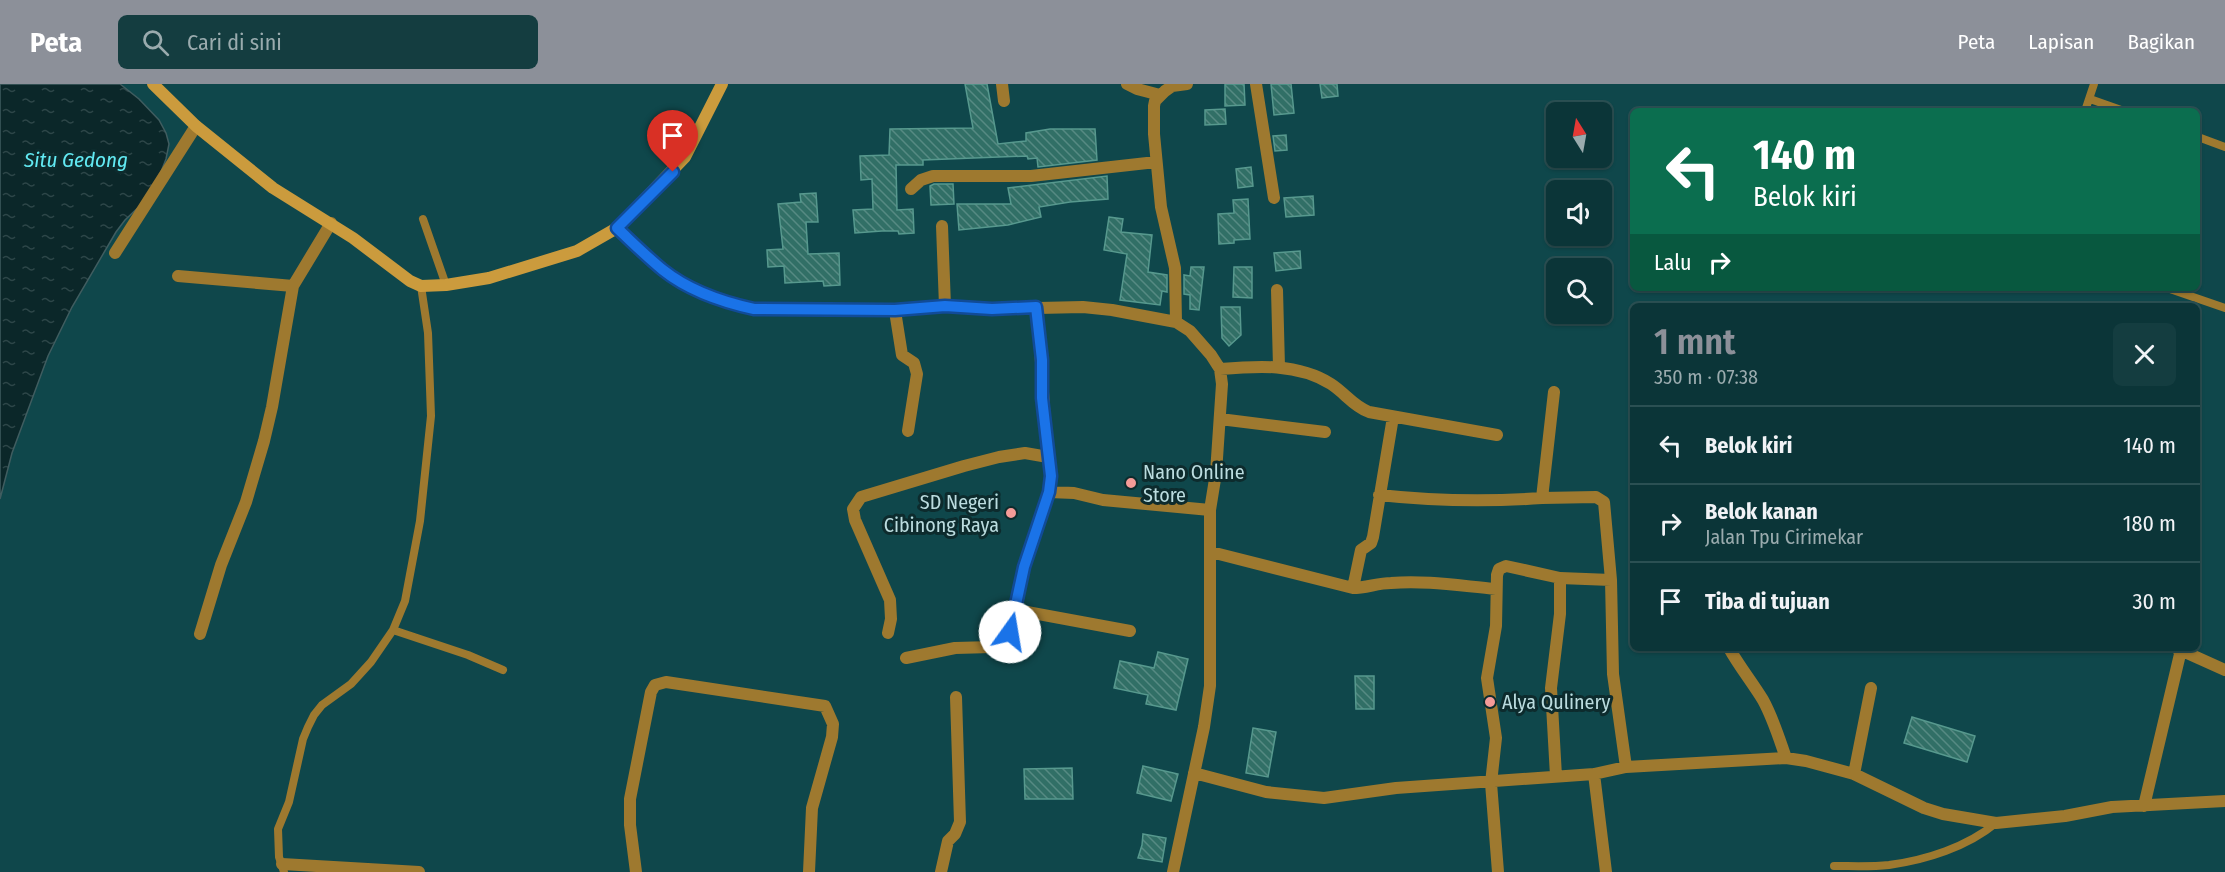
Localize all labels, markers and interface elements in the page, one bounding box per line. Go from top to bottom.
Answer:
search box [118,15,538,69]
text: Peta [30,26,82,59]
icon: search [139,26,172,59]
text: Cari di sini [187,29,282,56]
text: Peta [1958,29,1995,55]
text: Lapisan [2028,29,2094,55]
text: Bagikan [2127,29,2195,55]
north arrow [1546,102,1612,168]
map controls [1546,102,1612,324]
pin [647,110,698,172]
icon: arrive [656,119,689,152]
text: 140 m [1753,130,1856,180]
icon: left [1654,132,1732,210]
water label: Situ Gedong [23,147,128,173]
button: sound [1546,180,1612,246]
text: Belok kiri [1753,181,1857,213]
icon: right [1703,246,1736,279]
text: Lalu [1654,249,1691,276]
button: search [1546,258,1612,324]
text: 1 mnt [1654,320,1736,364]
button: close [2113,323,2176,386]
text: 350 m · 07:38 [1654,365,1758,389]
icon: left [1654,429,1687,462]
text: Belok kiri [1705,432,1793,459]
text: 140 m [2123,432,2176,459]
place label: Nano Online Store [1143,460,1245,507]
marker: Nano Online Store [1124,476,1138,490]
place label: SD Negeri Cibinong Raya [884,490,999,537]
text: Belok kanan [1705,498,1818,525]
marker: SD Negeri Cibinong Raya [1004,506,1018,520]
icon: right [1654,507,1687,540]
text: 180 m [2123,510,2176,537]
text: Jalan Tpu Cirimekar [1705,525,1863,549]
icon: arrive [1654,585,1687,618]
text: Tiba di tujuan [1705,588,1830,615]
text: 30 m [2133,588,2176,615]
position arrow [978,600,1042,664]
place label: Alya Qulinery [1502,690,1610,714]
marker: Alya Qulinery [1483,695,1497,709]

